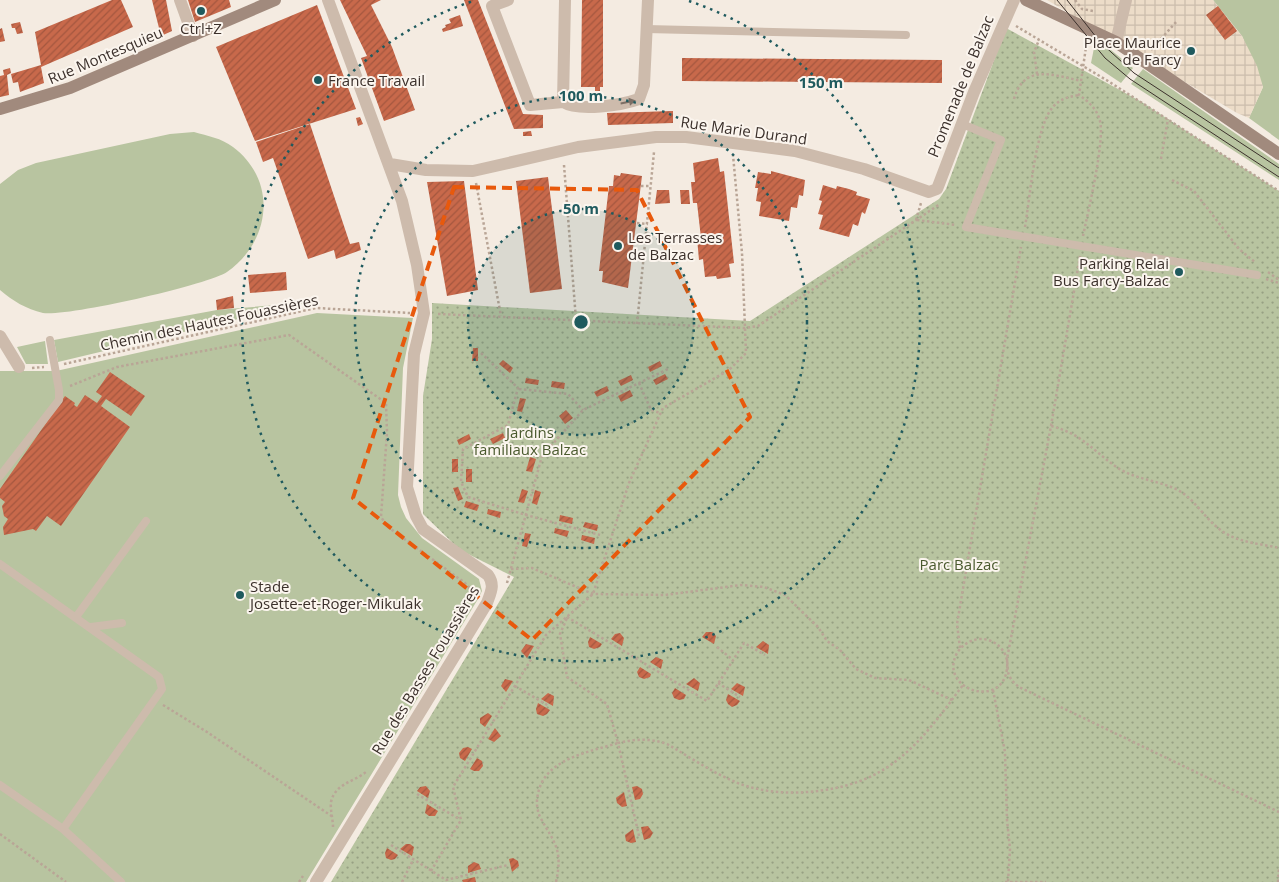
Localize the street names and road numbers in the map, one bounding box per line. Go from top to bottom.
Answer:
street label: Promenade de Balzac [922,12,998,160]
street label: Rue Montesquieu [44,22,166,88]
street label: Rue Marie Durand [679,111,809,149]
street label: Chemin des Hautes Fouassières [98,289,320,355]
street label: Rue des Basses Fouassières [367,582,483,758]

